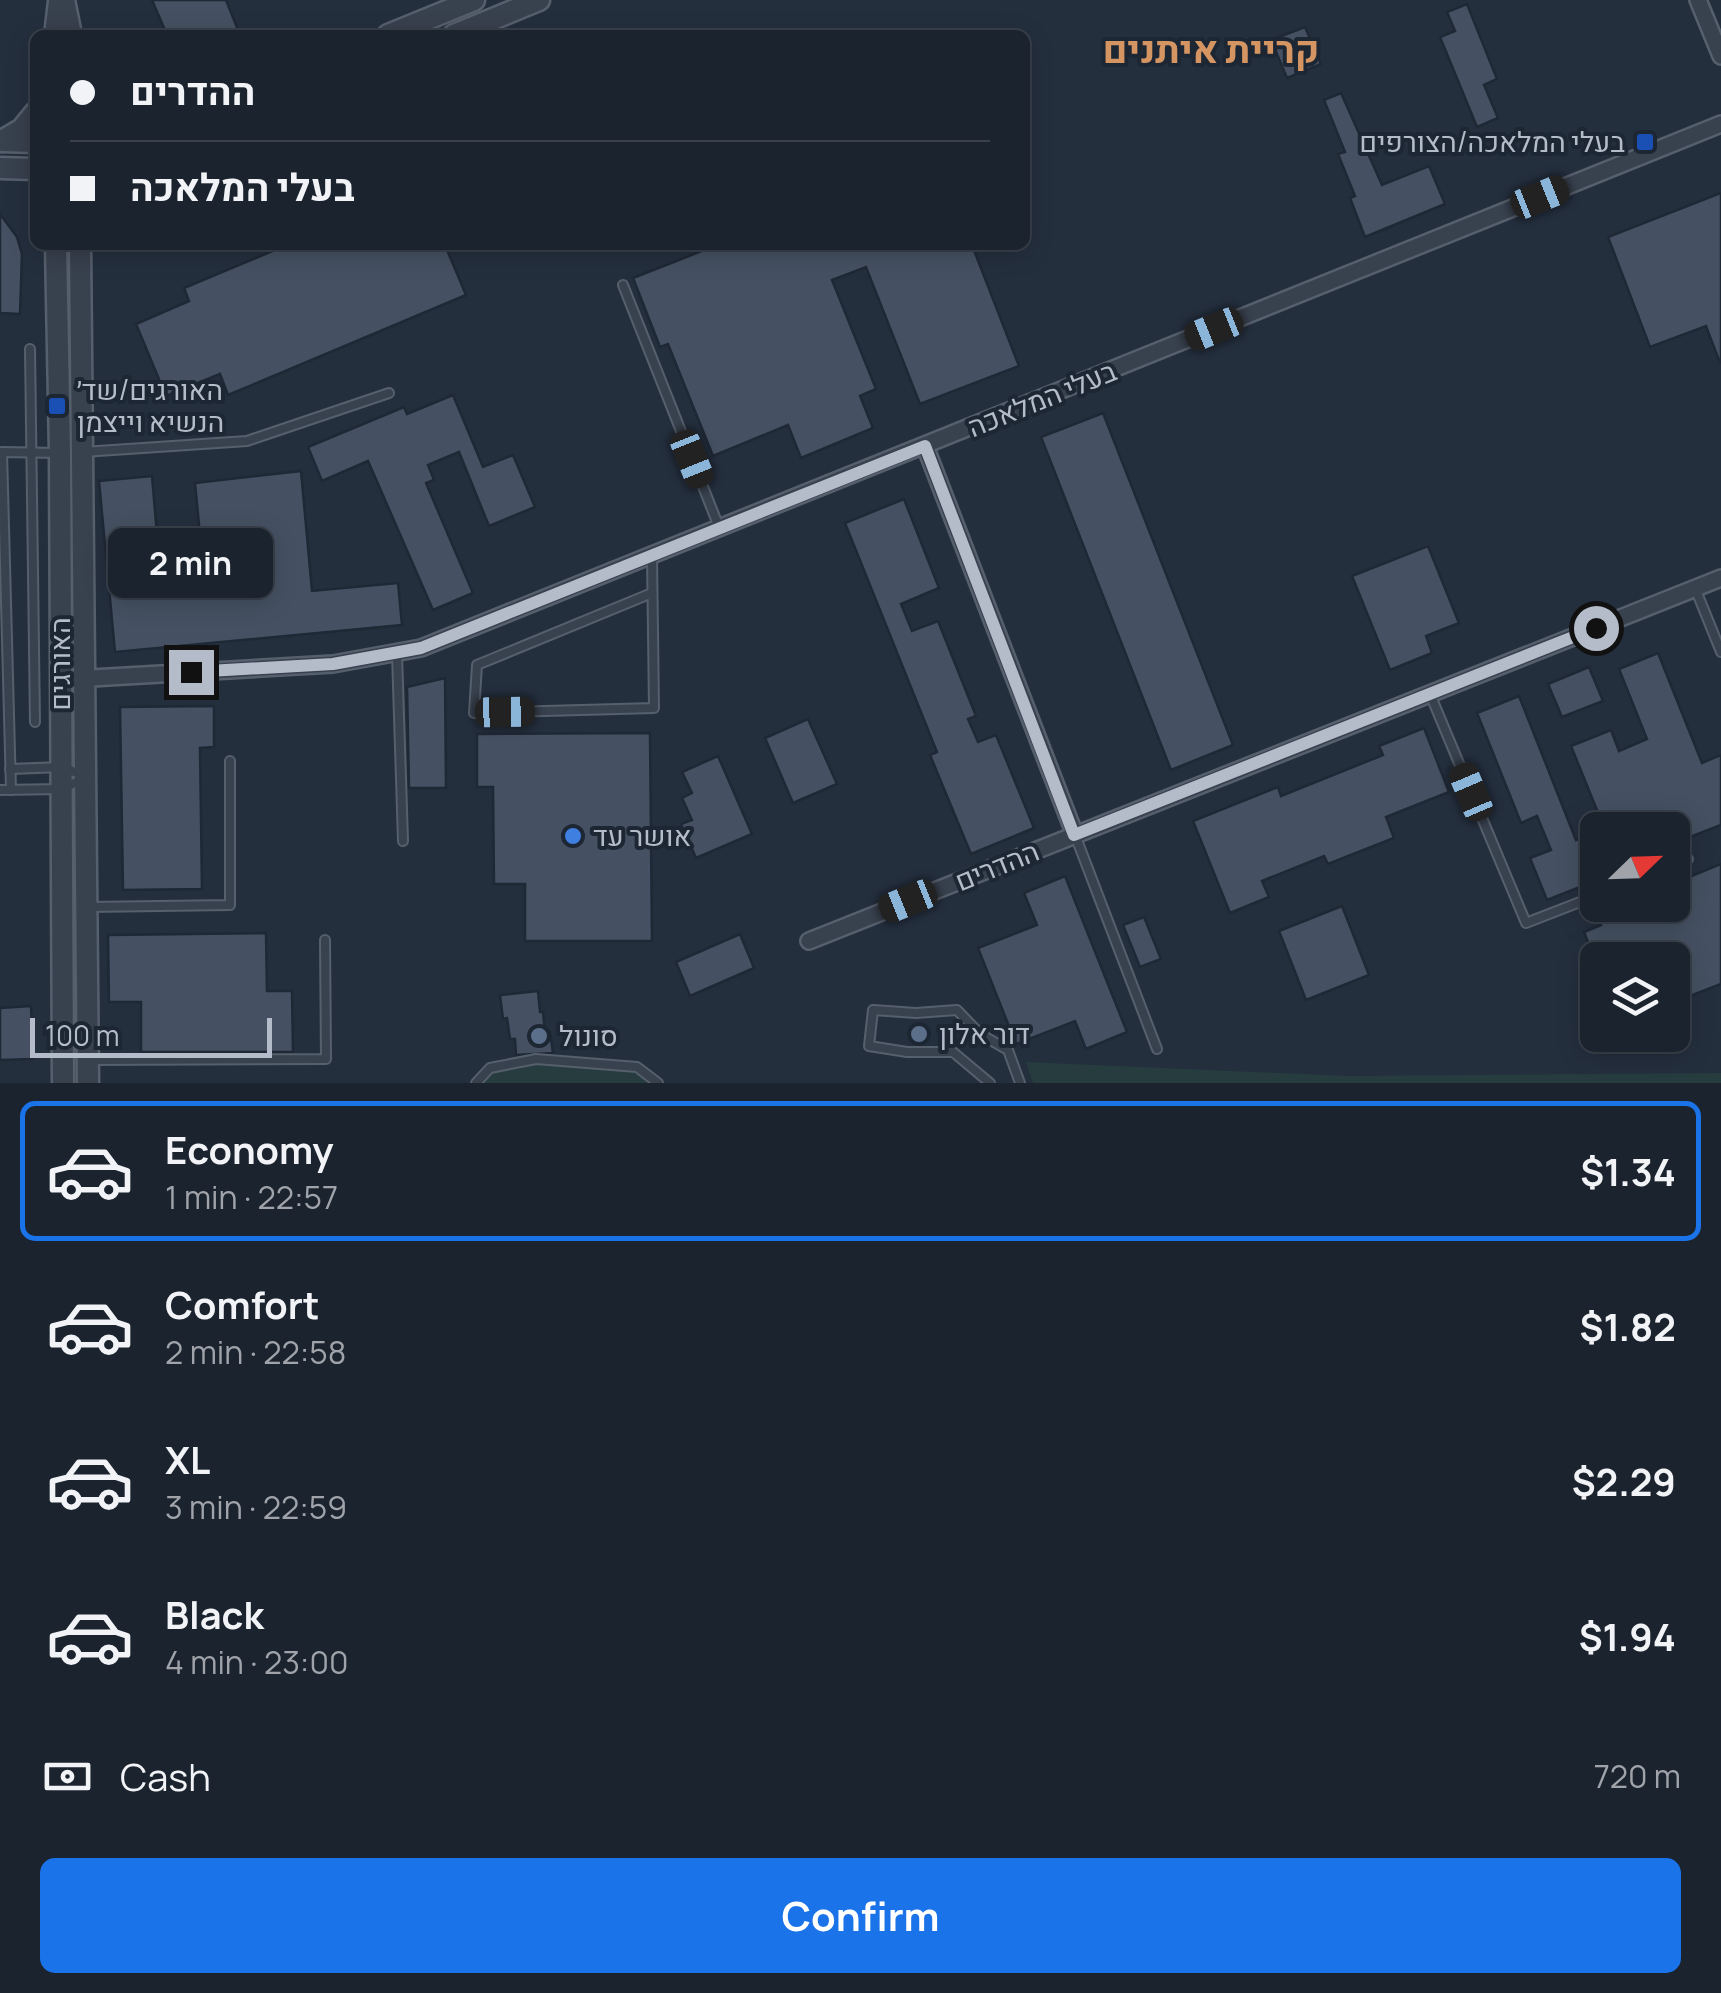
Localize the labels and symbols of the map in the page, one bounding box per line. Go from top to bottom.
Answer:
district label: קריית איתנים [1102,22,1320,74]
place label: בעלי המלאכה/הצורפים [1359,122,1625,160]
marker: בעלי המלאכה/הצורפים [1634,131,1656,153]
car [1507,172,1573,222]
car [1181,304,1247,354]
street label: בעלי המלאכה [962,351,1122,445]
place label: האורגים/שד׳ הנשיא וייצמן [77,370,224,440]
marker: האורגים/שד׳ הנשיא וייצמן [46,395,68,417]
car [667,426,717,492]
callout: 2 min [109,527,274,597]
route start [1574,606,1619,651]
street label: האורגים [40,617,78,711]
route end [169,650,214,695]
car [475,696,535,728]
car [1445,759,1497,825]
north arrow [1580,812,1690,922]
place label: אושר עד [593,816,692,854]
marker: אושר עד [562,825,584,847]
street label: ההדרים [949,831,1044,899]
car [875,876,941,926]
scale bar [30,1013,272,1058]
place label: דור אלון [939,1014,1030,1052]
place label: סונול [559,1016,618,1054]
marker: דור אלון [908,1023,930,1045]
marker: סונול [528,1025,550,1047]

